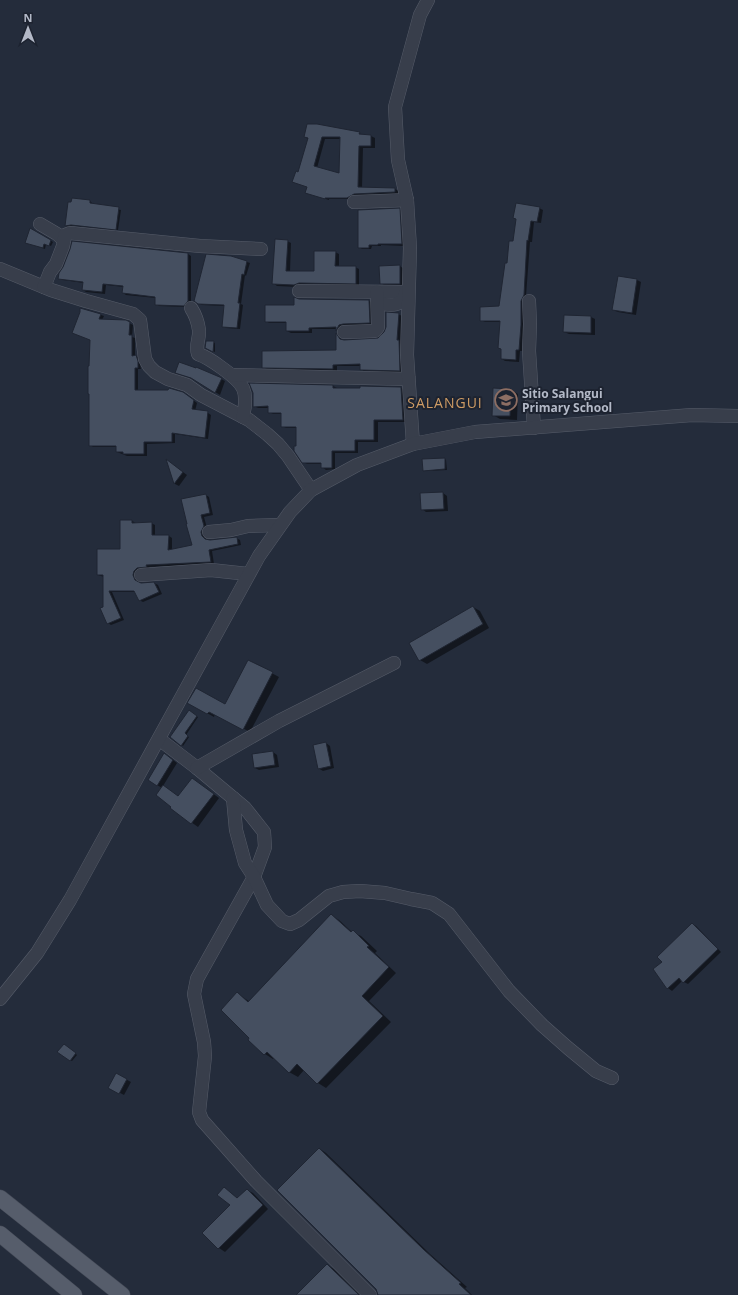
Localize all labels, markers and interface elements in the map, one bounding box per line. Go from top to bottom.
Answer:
north arrow [8,8,48,48]
text: N [24,10,32,25]
place label: Sitio Salangui Primary School [522,385,612,416]
school or university icon: Sitio Salangui Primary School [493,387,519,413]
district label: SALANGUI [407,393,483,412]

